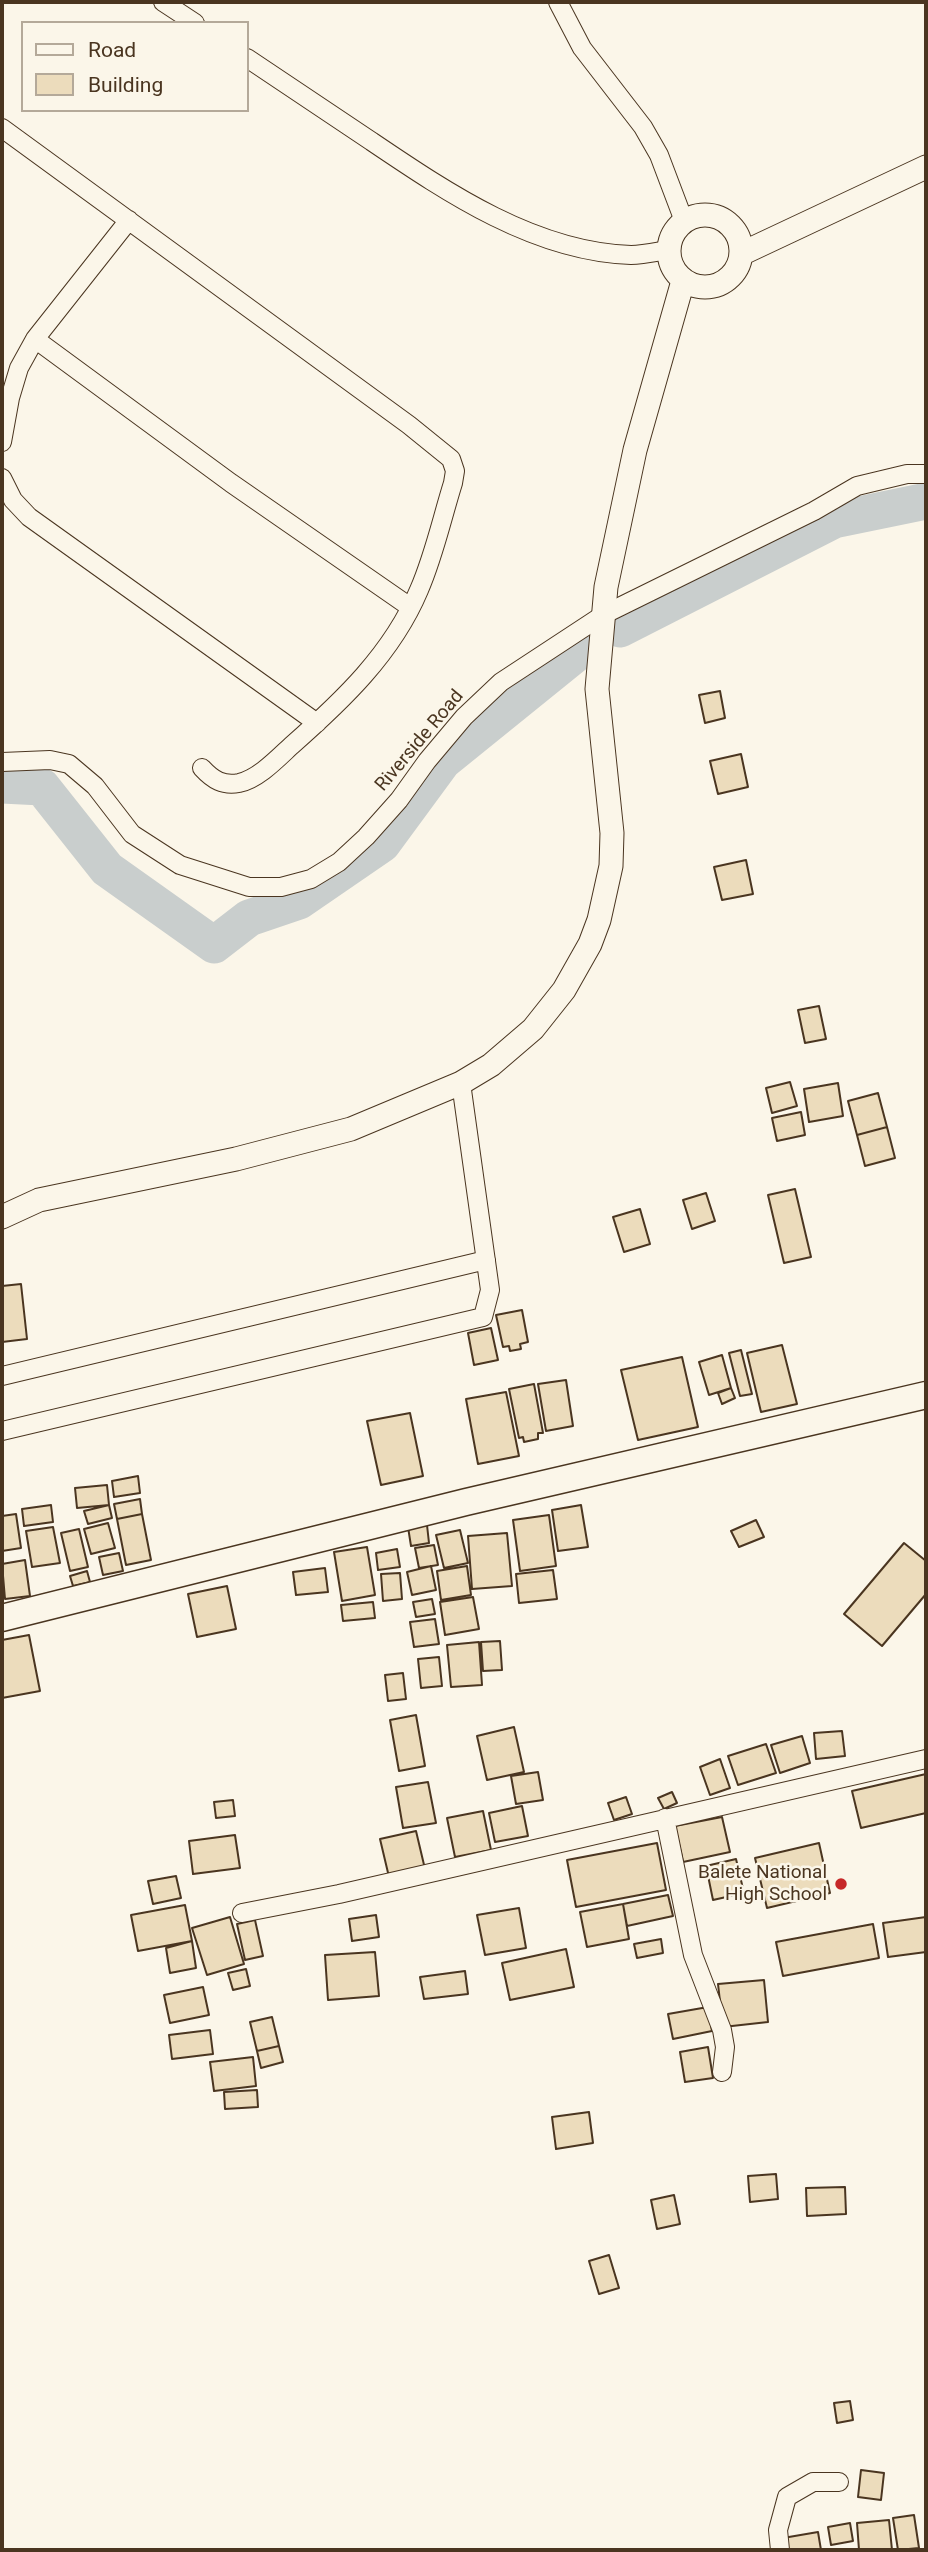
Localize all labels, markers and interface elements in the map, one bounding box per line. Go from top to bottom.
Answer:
legend [21,21,248,112]
text: Road [88,38,136,62]
text: Building [88,73,163,97]
street label: Riverside Road [371,686,469,796]
place label: Balete National High School [698,1862,827,1906]
marker: Balete National High School [833,1876,849,1892]

